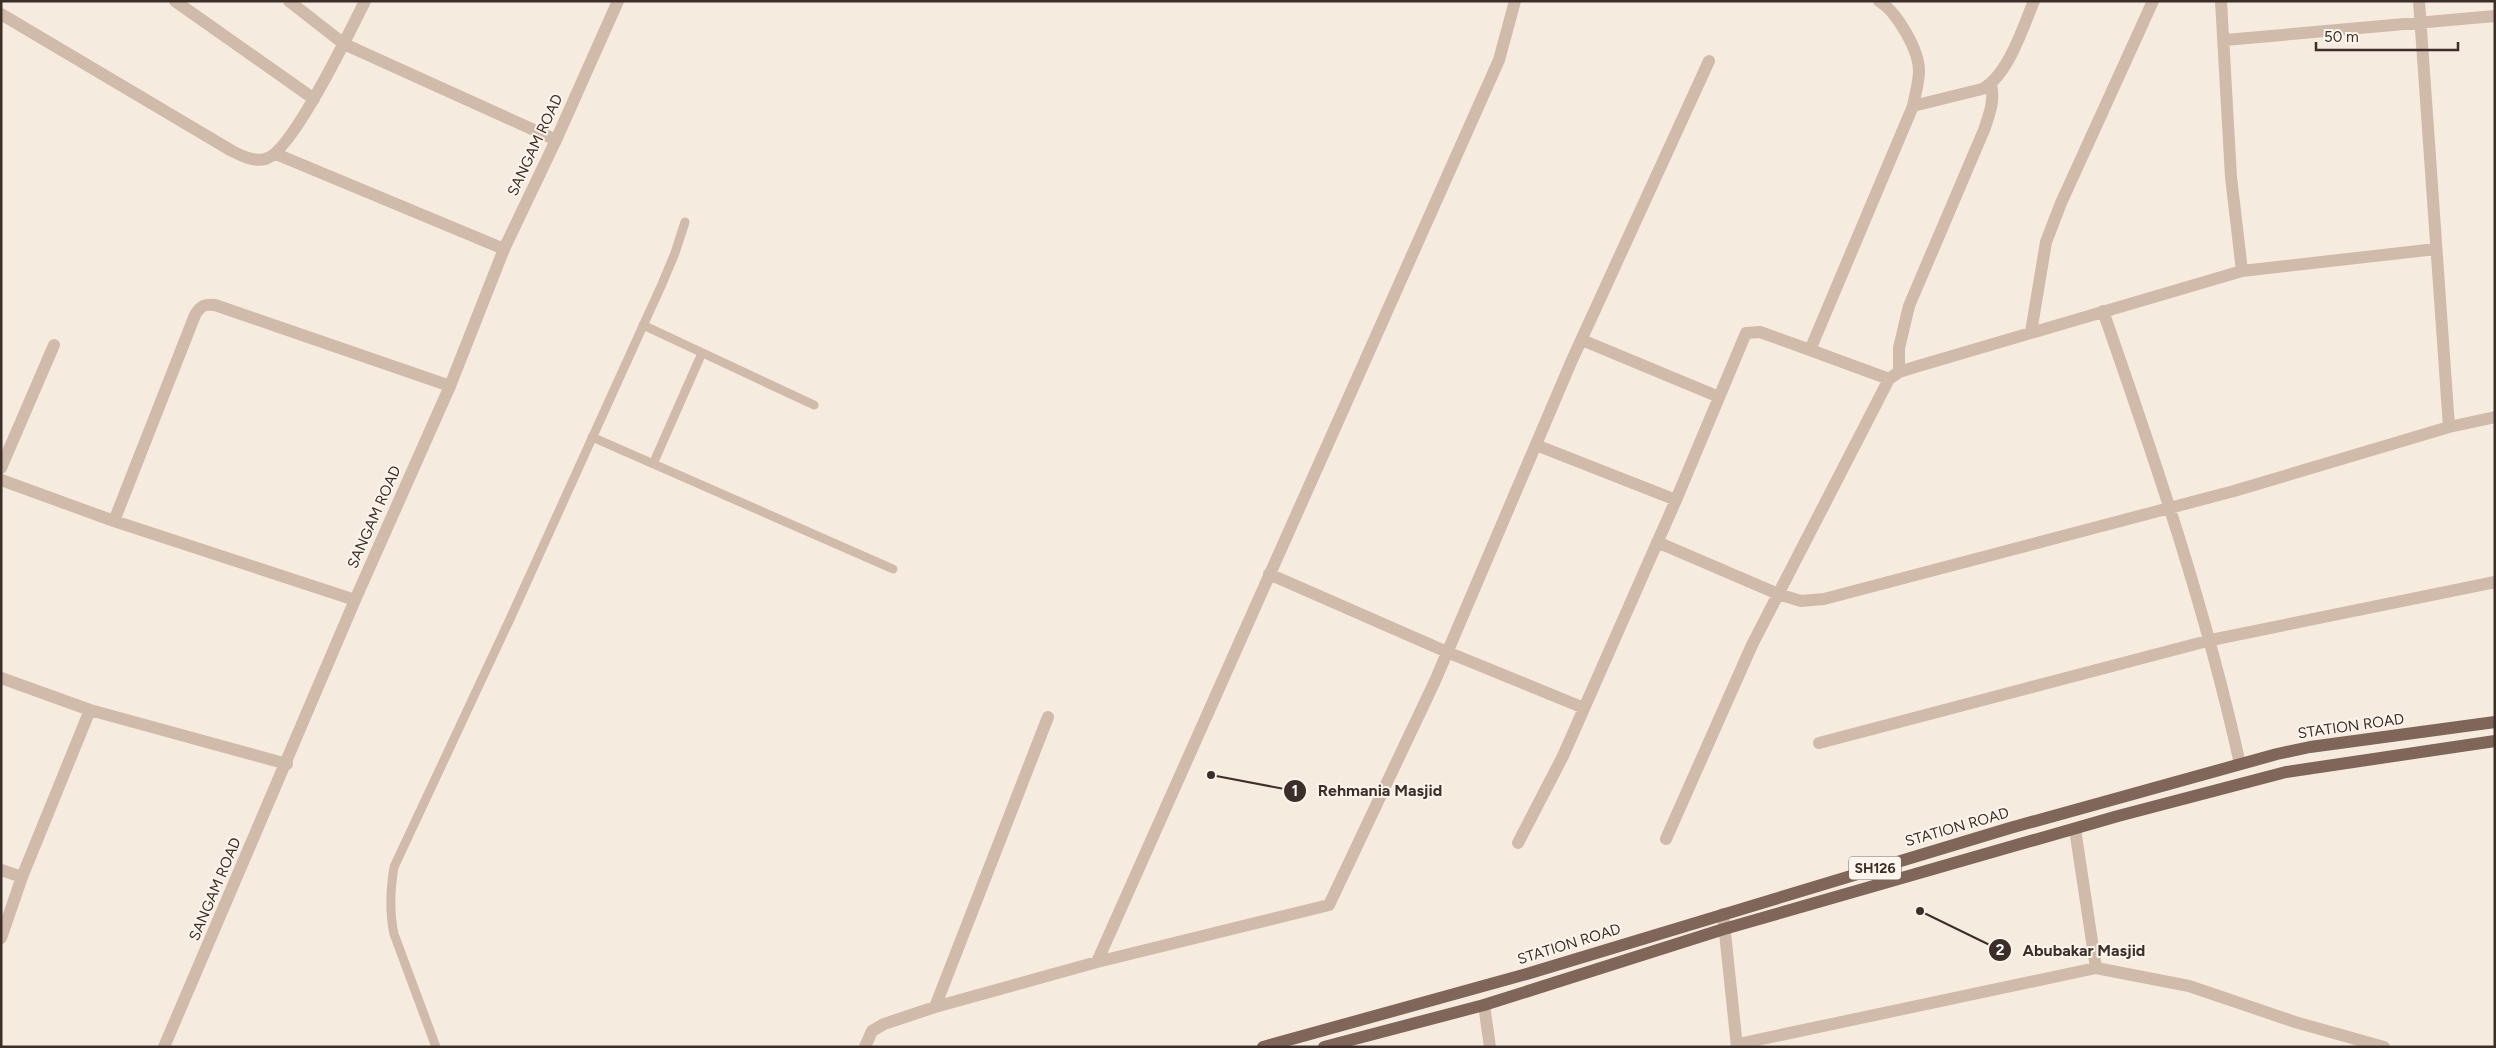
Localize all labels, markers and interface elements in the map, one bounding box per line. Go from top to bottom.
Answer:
scale bar [2316,20,2458,52]
text: 50 m [2324,28,2359,46]
street label: SANGAM ROAD [504,91,566,199]
street label: SANGAM ROAD [343,463,405,571]
street label: STATION ROAD [2297,710,2405,742]
callout: Rehmania Masjid [1283,775,1452,806]
text: Rehmania Masjid [1318,781,1442,800]
text: 1 [1292,782,1298,800]
street label: STATION ROAD [1903,804,2011,850]
street label: SANGAM ROAD [185,835,245,943]
road number: SH126 [1849,856,1901,880]
street label: STATION ROAD [1515,920,1623,968]
callout: Abubakar Masjid [1988,935,2156,966]
text: 2 [1996,941,2005,959]
text: Abubakar Masjid [2023,941,2145,960]

